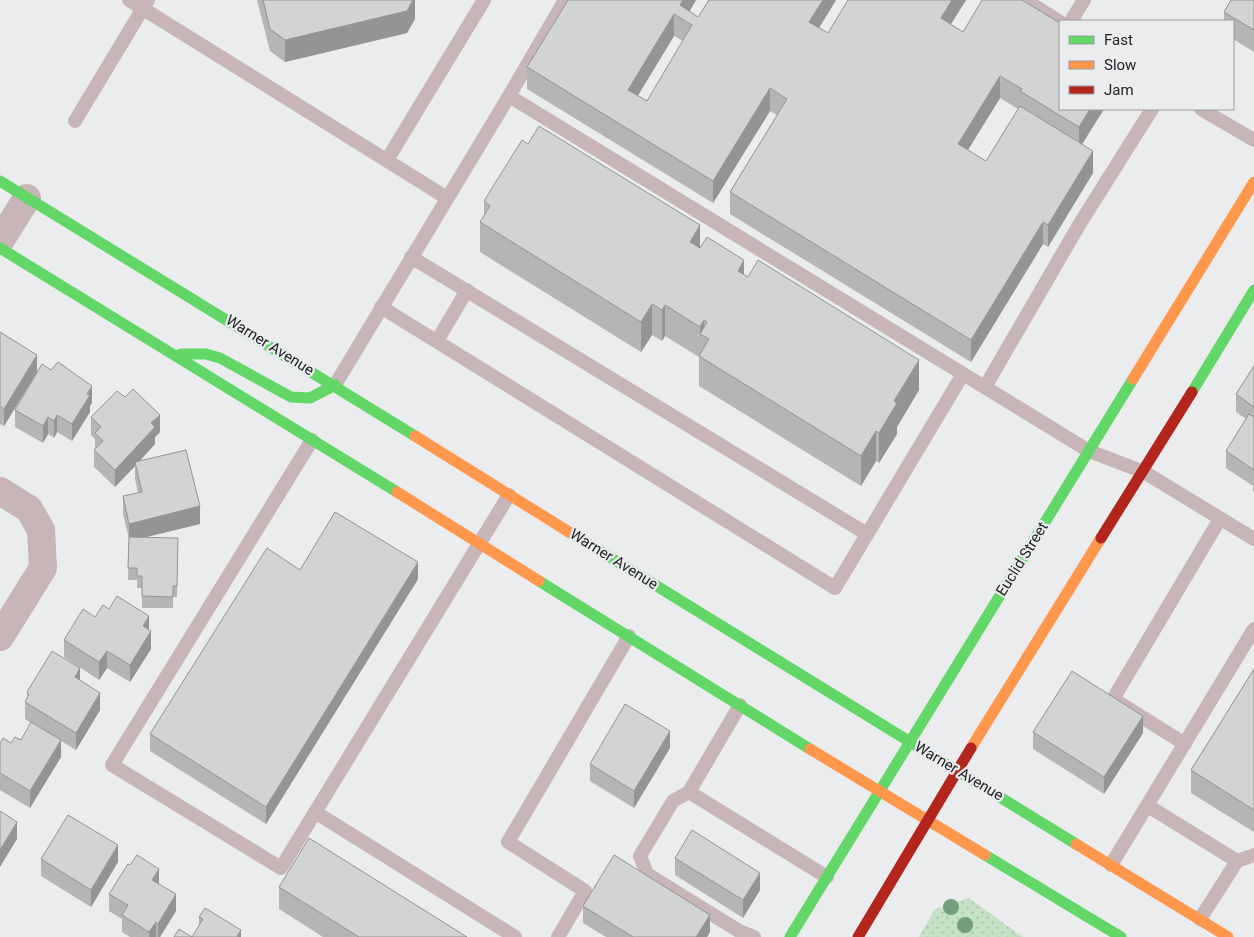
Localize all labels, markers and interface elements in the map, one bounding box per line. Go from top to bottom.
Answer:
legend [1059,20,1234,110]
text: Fast [1104,31,1133,49]
text: Slow [1104,56,1136,74]
text: Jam [1104,81,1134,99]
street label: Warner Avenue [223,311,317,379]
street label: Euclid Street [992,519,1052,599]
street label: Warner Avenue [567,525,661,593]
street label: Warner Avenue [911,737,1007,805]

